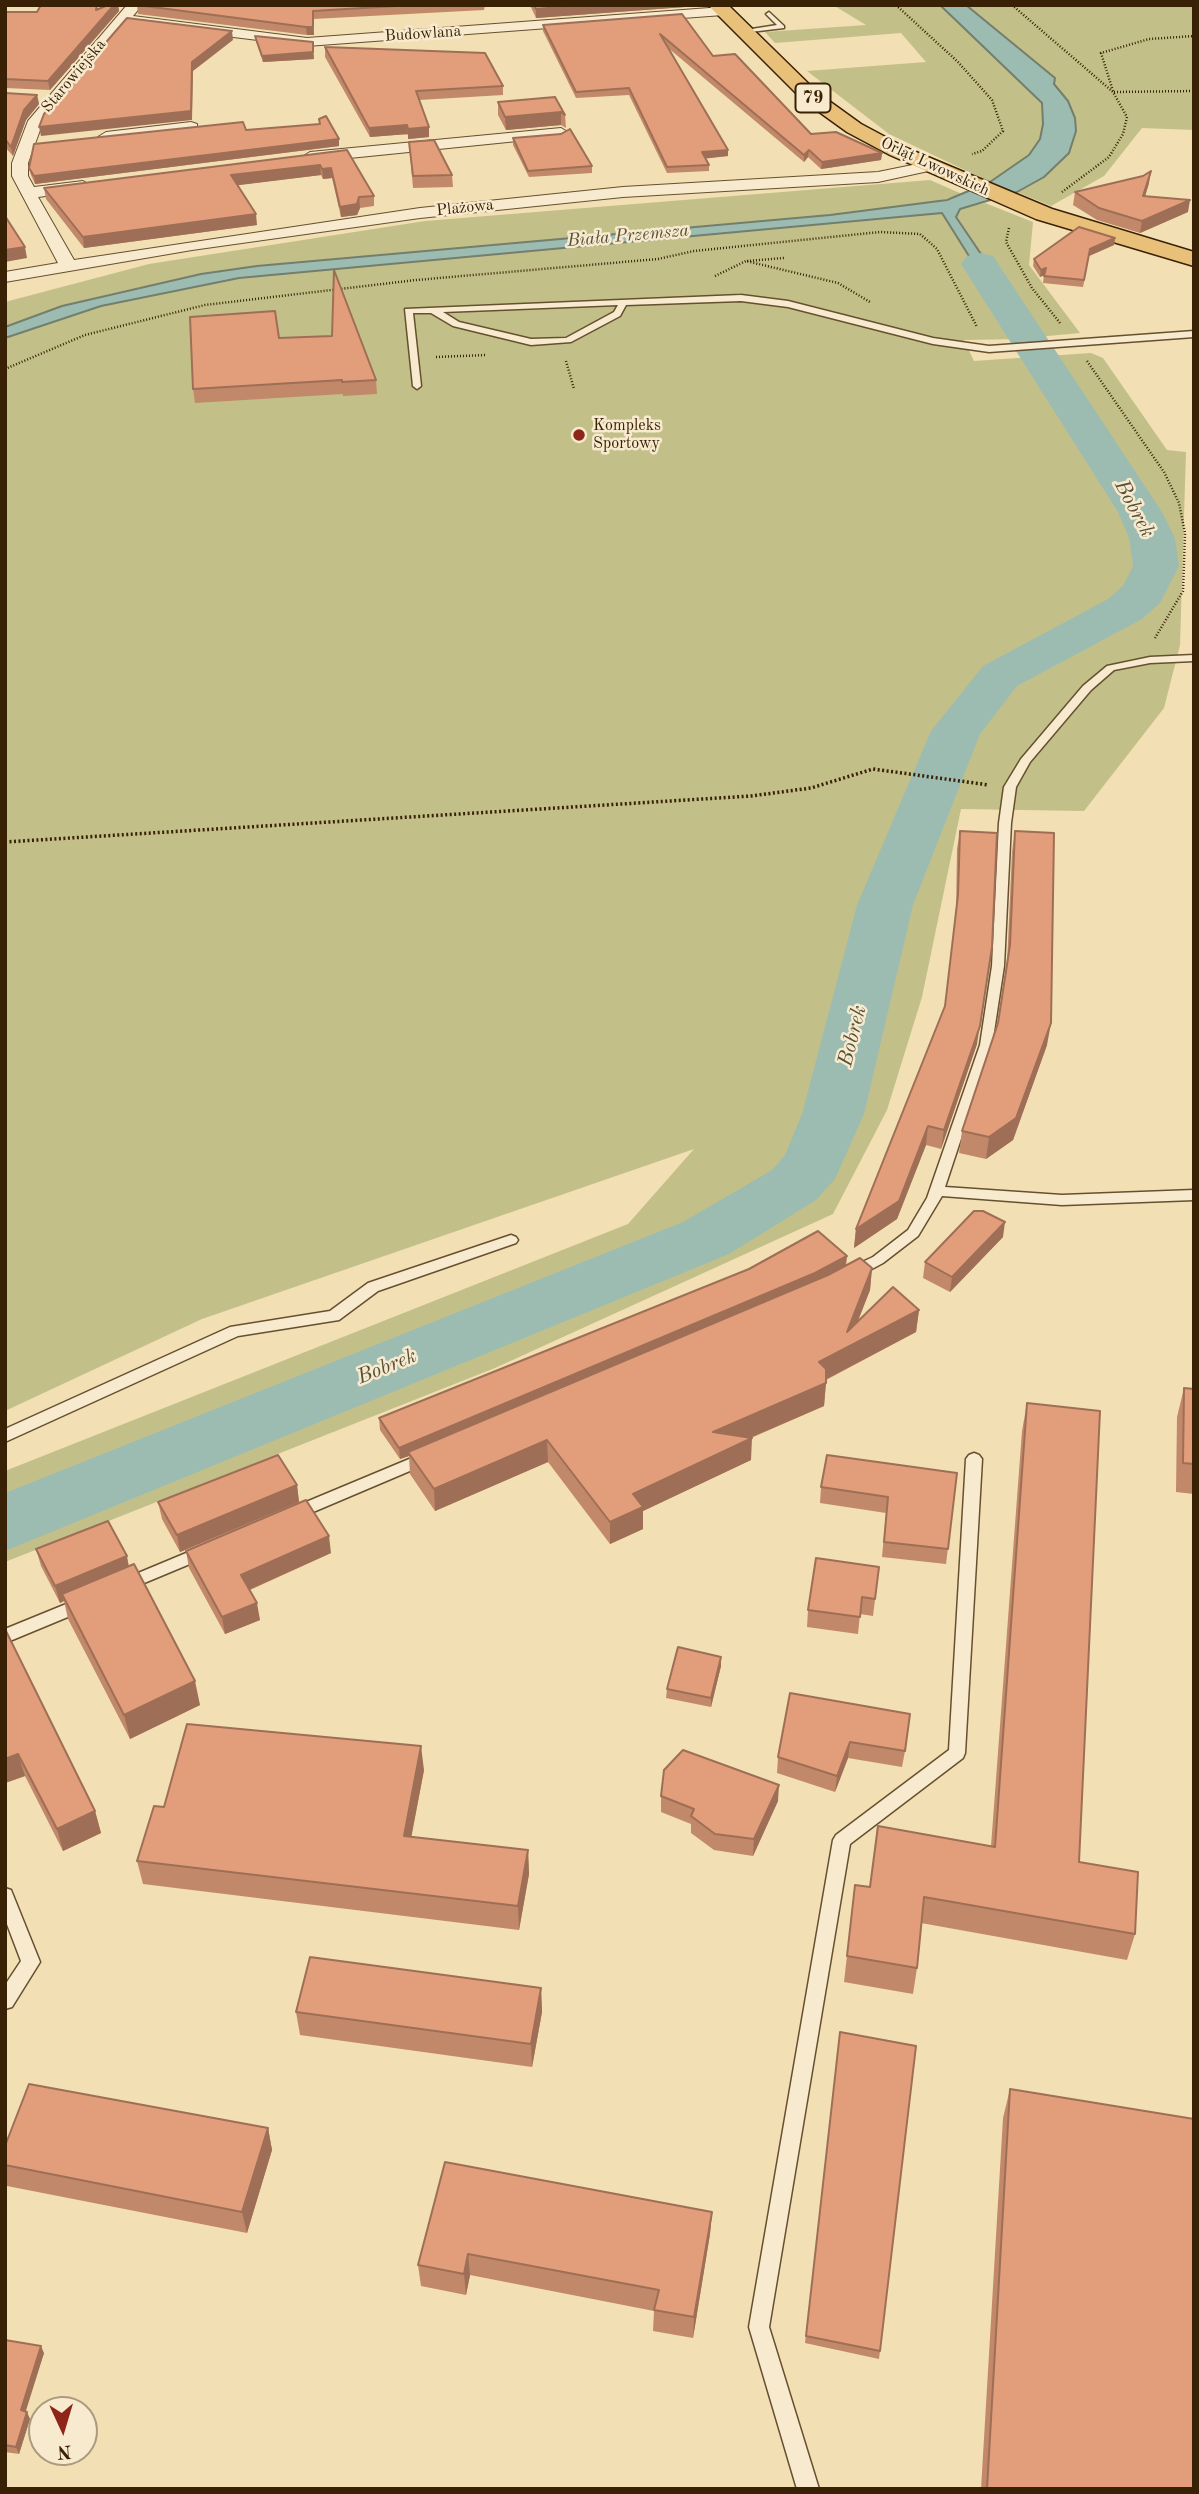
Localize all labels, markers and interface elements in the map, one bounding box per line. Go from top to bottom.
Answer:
street label: Budowlana [384,22,462,46]
street label: Starowiejska [38,35,110,117]
road number: 79 [796,84,830,113]
street label: Orląt Lwowskich [878,133,992,201]
street label: Plażowa [435,195,495,221]
water label: Biała Przemsza [566,220,690,252]
place label: Kompleks Sportowy [593,416,661,454]
marker: Kompleks Sportowy [571,427,587,443]
water label: Bobrek [1108,476,1160,542]
water label: Bobrek [833,1003,873,1069]
water label: Bobrek [353,1344,421,1390]
north arrow [28,2396,98,2466]
text: N [56,2440,72,2460]

